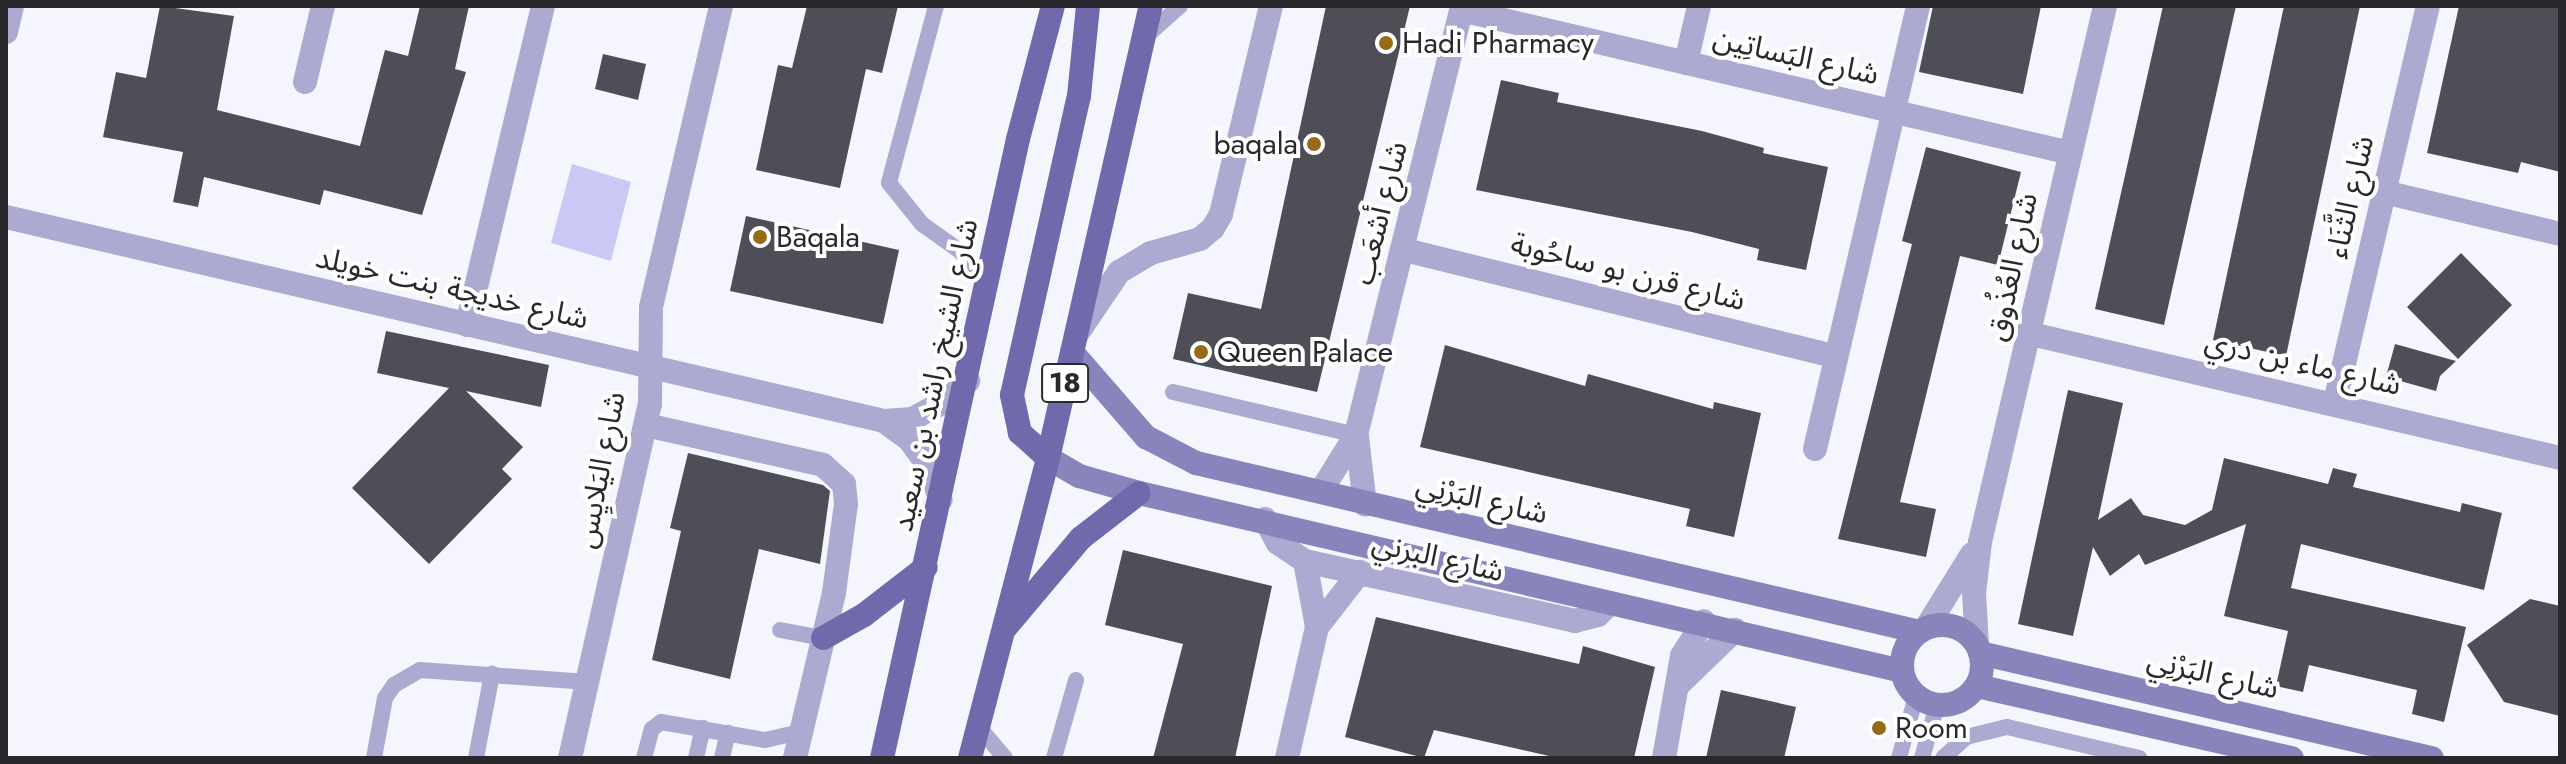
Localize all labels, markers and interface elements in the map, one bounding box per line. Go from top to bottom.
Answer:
street label: شارع البَساتِين [1710,19,1882,93]
place label: Hadi Pharmacy [1402,25,1594,61]
marker: Hadi Pharmacy [1377,34,1395,52]
place label: baqala [1214,126,1298,162]
street label: شارع الثَّنَاء [2318,132,2382,262]
marker: baqala [1305,135,1323,153]
street label: شارع أشعَب [1345,138,1415,288]
street label: شارع العُذُوق [1979,190,2045,344]
street label: شارع الشيخ راشد بن سعيد [884,215,986,535]
place label: Baqala [776,219,860,255]
street label: شارع قرن بو ساحُوبة [1507,225,1749,319]
marker: Baqala [751,228,769,246]
street label: شارع خديجة بنت خويلد [312,239,592,337]
street label: شارع ماء بن دري [2201,323,2405,403]
place label: Queen Palace [1217,334,1393,370]
marker: Queen Palace [1192,343,1210,361]
road number: 18 [1041,359,1089,407]
street label: شارع اليَلايِس [567,389,633,551]
street label: شارع البَرْنِي [1413,466,1551,532]
street label: شارع البرني [1369,524,1507,590]
street label: شارع البَرْنِي [2144,641,2282,707]
place label: Room [1895,710,1968,746]
marker: Room [1870,719,1888,737]

